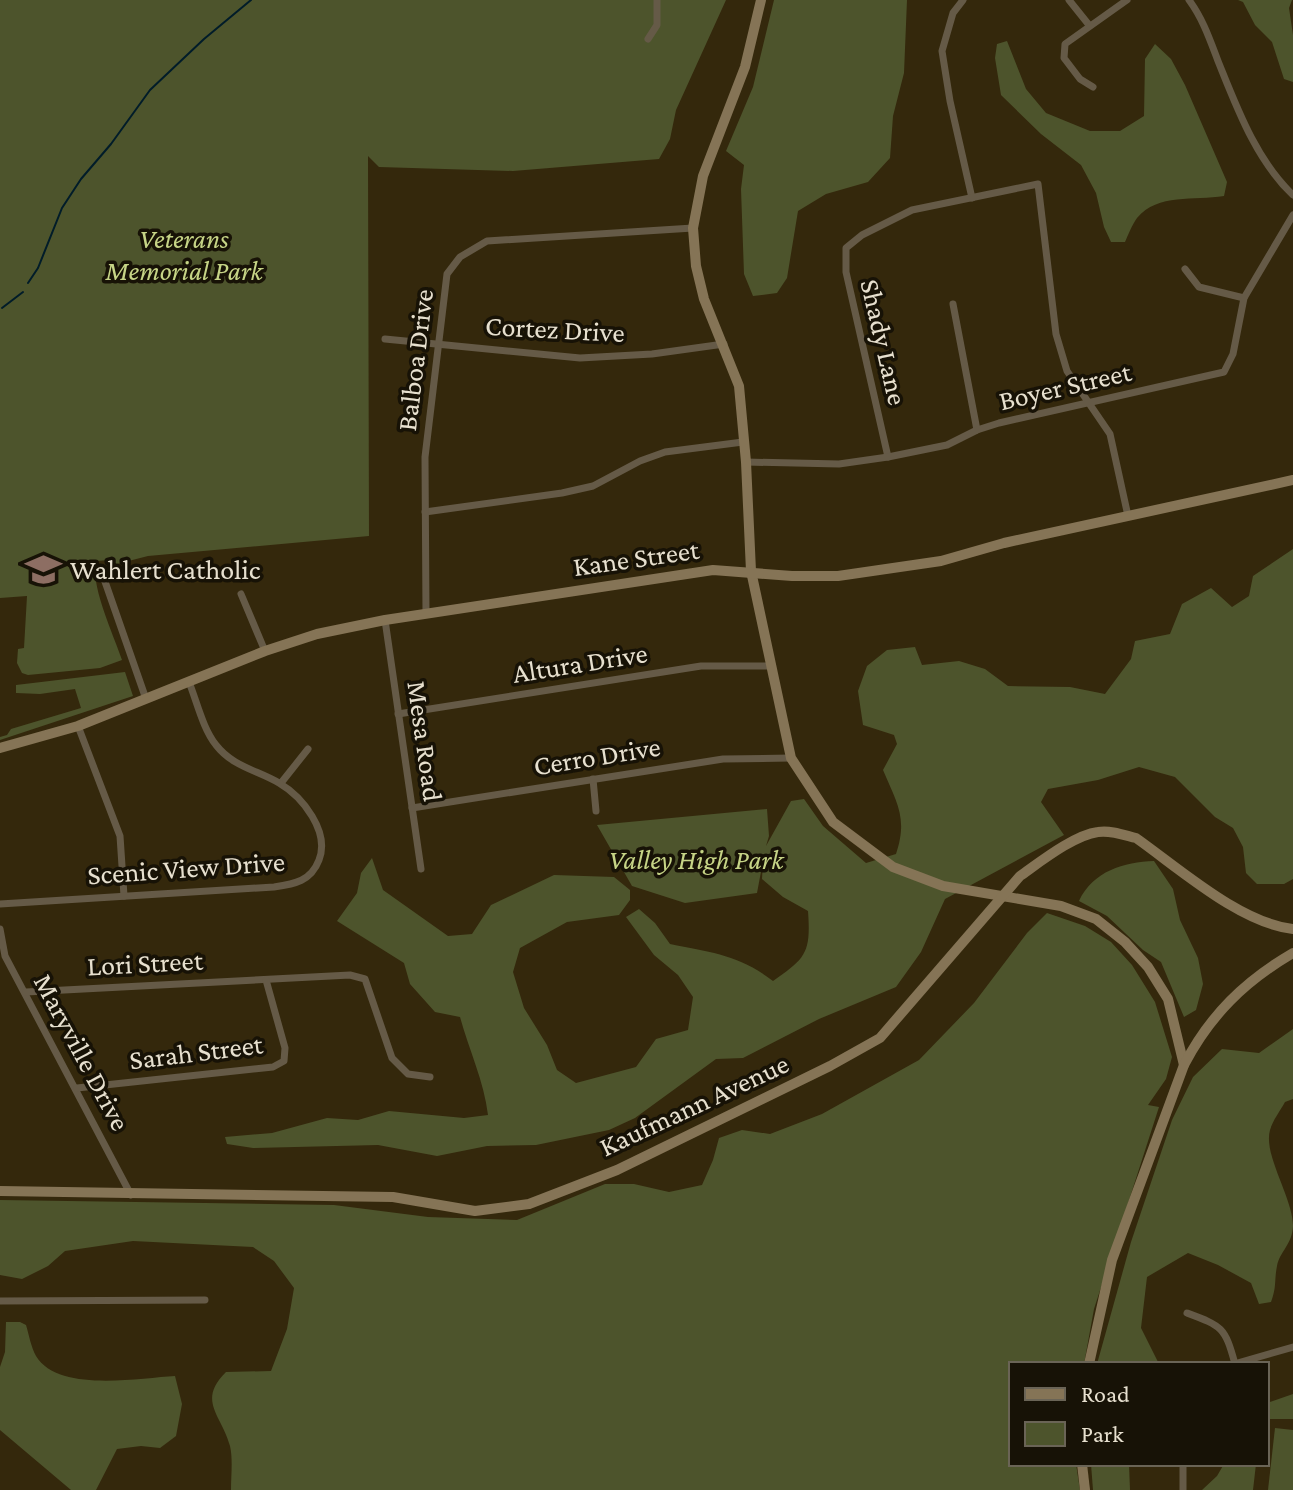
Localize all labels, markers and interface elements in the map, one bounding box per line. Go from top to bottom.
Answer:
park label: Veterans Memorial Park [104,223,264,286]
street label: Shady Lane [854,276,914,408]
street label: Balboa Drive [391,287,439,433]
street label: Cortez Drive [484,310,626,348]
street label: Boyer Street [996,356,1135,416]
street label: Kane Street [571,534,702,582]
school or university icon: Wahlert Catholic [25,550,63,588]
place label: Wahlert Catholic [70,554,261,585]
street label: Altura Drive [510,637,650,689]
street label: Mesa Road [401,679,449,804]
street label: Cerro Drive [531,731,663,781]
park label: Valley High Park [609,844,785,875]
street label: Scenic View Drive [86,846,286,890]
street label: Lori Street [86,944,204,982]
street label: Maryville Drive [28,968,136,1136]
street label: Sarah Street [127,1028,265,1076]
street label: Kaufmann Avenue [594,1048,794,1162]
legend [1009,1362,1269,1466]
text: Road [1081,1380,1130,1407]
text: Park [1081,1420,1124,1447]

